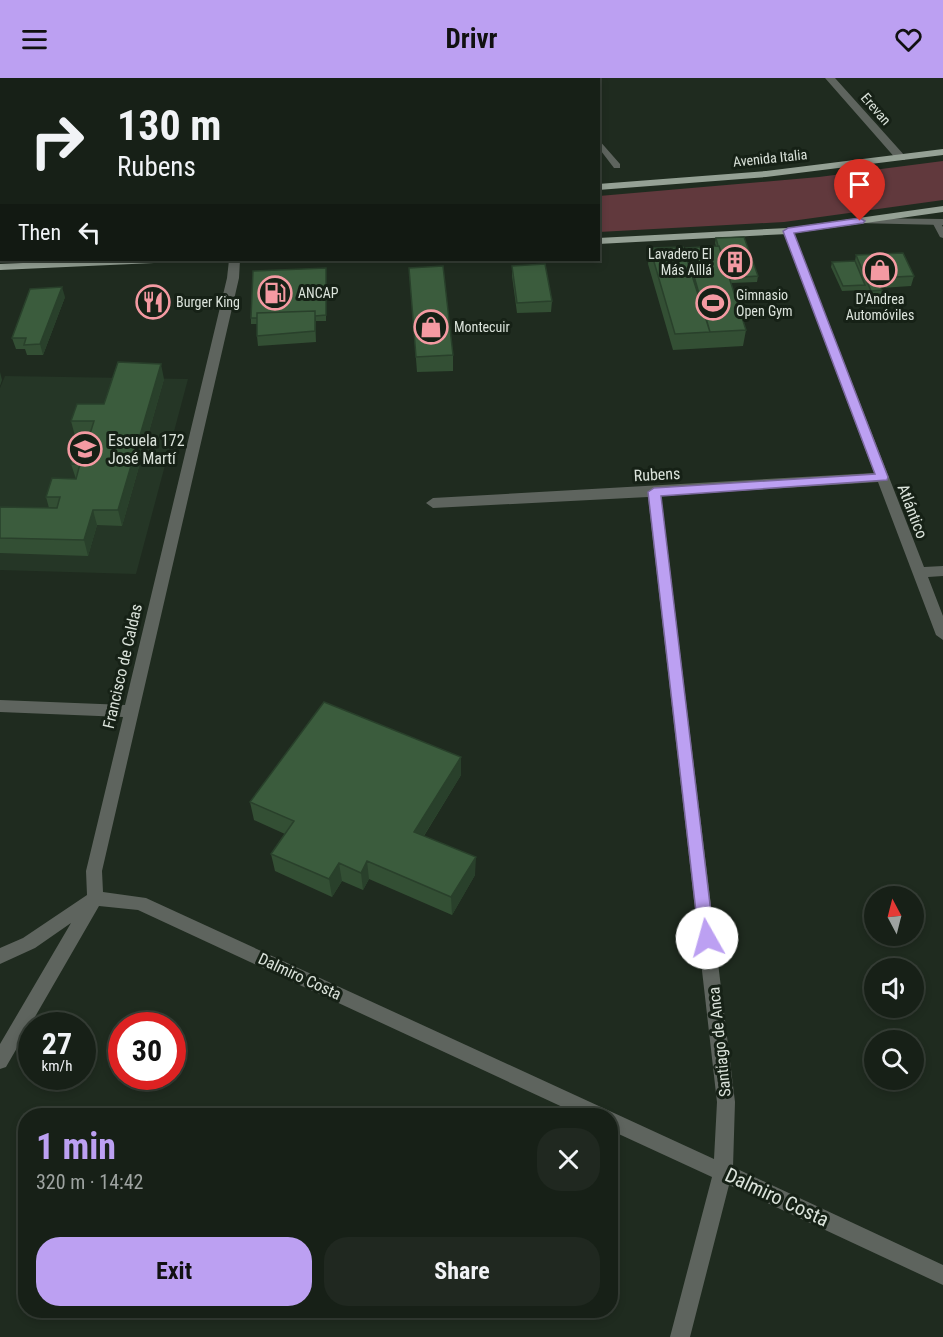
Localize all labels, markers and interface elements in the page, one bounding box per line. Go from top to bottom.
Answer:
icon: menu [18,23,51,56]
text: Drivr [445,23,498,55]
icon: heart [892,23,925,56]
street label: Erevan [858,90,894,128]
text: 130 m [117,101,222,150]
icon: right [18,102,96,180]
street label: Avenida Italia [732,146,808,170]
text: Rubens [117,151,196,183]
pin [834,159,885,221]
icon: arrive [843,168,876,201]
icon: left [73,216,106,249]
text: Then [18,220,61,245]
building icon: Lavadero El Más Alllá [717,244,753,280]
place label: Lavadero El Más Alllá [648,246,712,278]
shop icon: D'Andrea Automóviles [862,252,898,288]
fuel station icon: ANCAP [257,275,293,311]
restaurant icon: Burger King [135,284,171,320]
place label: ANCAP [298,285,339,301]
sports icon: Gimnasio Open Gym [695,285,731,321]
place label: Gimnasio Open Gym [736,287,793,319]
place label: D'Andrea Automóviles [846,291,914,323]
place label: Burger King [176,294,240,310]
shop icon: Montecuir [413,309,449,345]
place label: Montecuir [454,319,510,335]
school or university icon: Escuela 172 José Martí [67,431,103,467]
place label: Escuela 172 José Martí [108,431,185,468]
street label: Rubens [633,464,681,485]
street label: Atlántico [893,481,932,541]
street label: Francisco de Caldas [99,602,146,730]
north arrow [864,886,924,946]
map controls [864,886,924,1090]
position arrow [675,906,739,970]
street label: Dalmiro Costa [255,949,344,1004]
button: sound [864,958,924,1018]
street label: Santiago de Anca [704,986,735,1098]
speed limit sign: 30 [108,1012,186,1090]
text: 27 [42,1026,72,1061]
button: search [864,1030,924,1090]
text: km/h [42,1057,72,1075]
text: 1 min [36,1126,116,1168]
button: close [537,1128,600,1191]
street label: Dalmiro Costa [721,1163,833,1231]
text: 320 m · 14:42 [36,1170,143,1194]
button: Exit [36,1237,312,1306]
button: Share [324,1237,600,1306]

